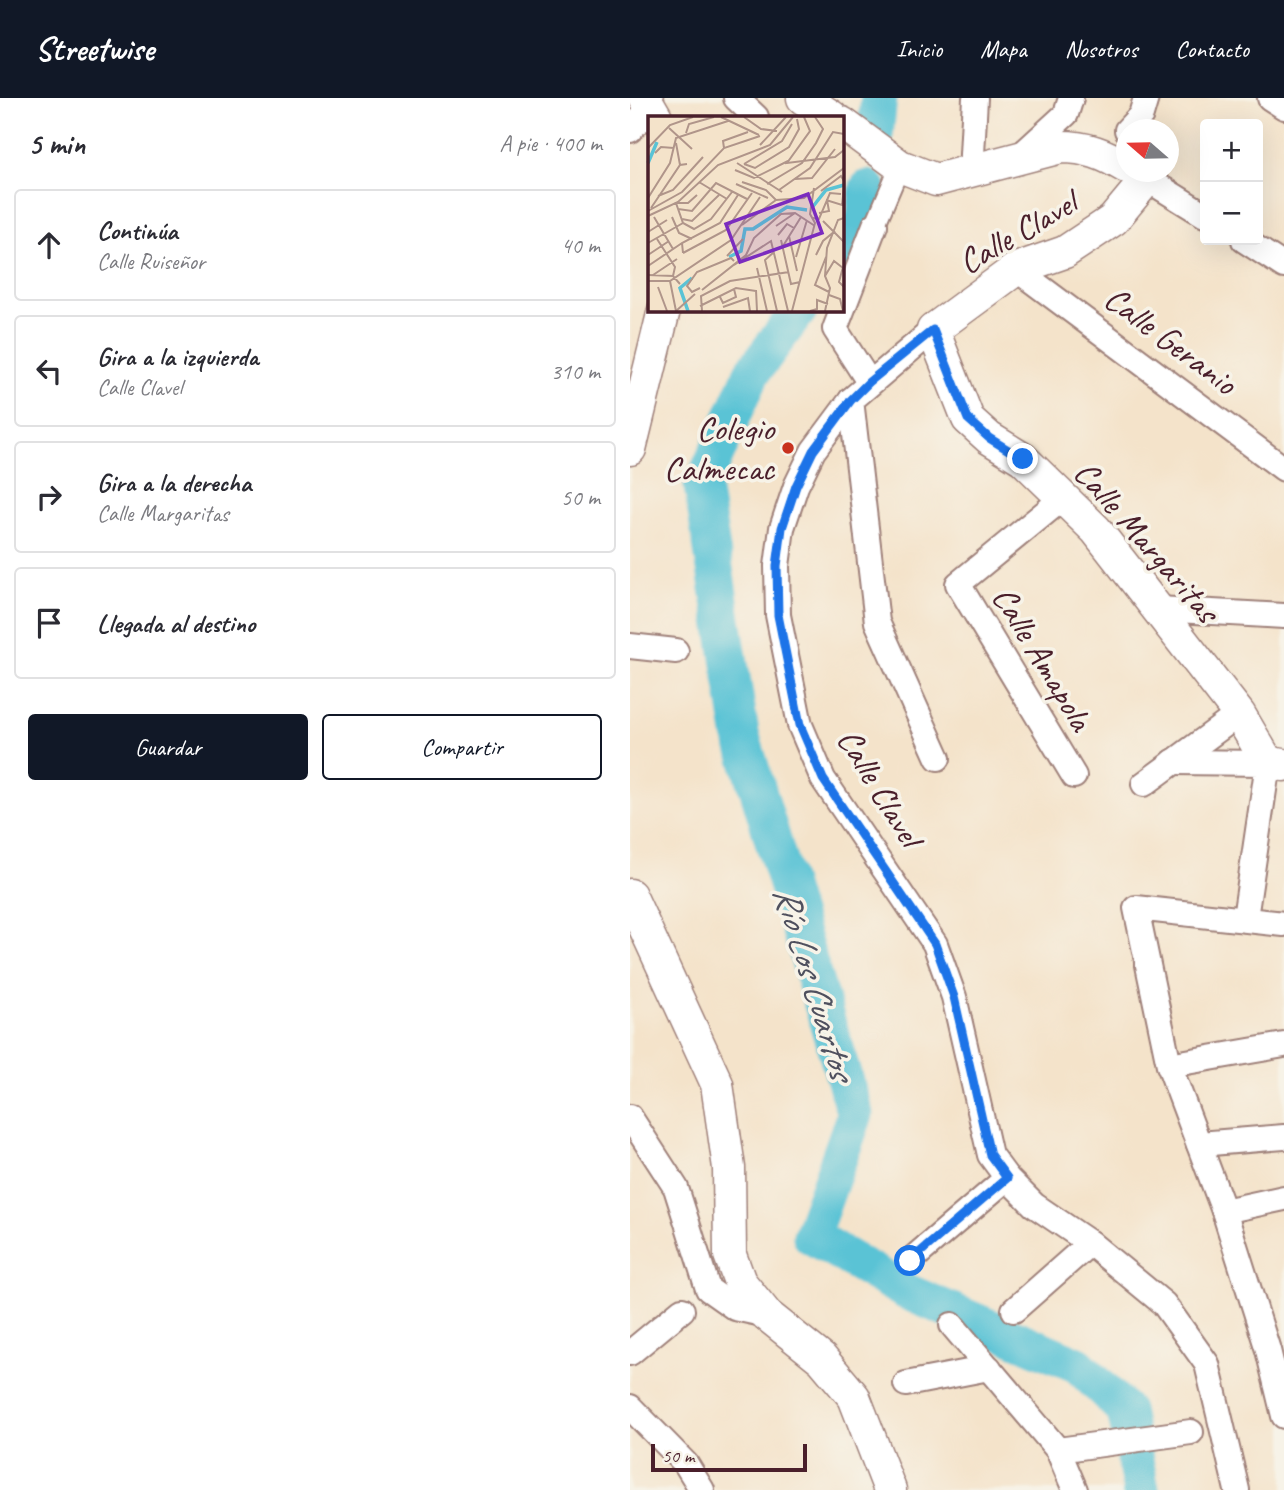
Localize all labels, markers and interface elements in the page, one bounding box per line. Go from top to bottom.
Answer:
text: Streetwise [35,28,154,70]
text: Inicio [896,34,942,64]
text: Mapa [980,34,1027,64]
text: Nosotros [1065,34,1137,64]
text: Contacto [1175,34,1249,64]
inset map [648,116,844,312]
north arrow [1116,119,1179,182]
map controls [1200,119,1263,245]
button: + [1200,119,1263,182]
text: 5 min [28,125,85,163]
text: A pie · 400 m [499,129,602,158]
street label: Calle Clavel [950,178,1090,284]
button: − [1200,182,1263,245]
text: Continúa [97,214,178,247]
icon: ahead [30,226,68,264]
text: 40 m [561,231,600,260]
text: Calle Ruiseñor [97,247,205,276]
street label: Calle Geranio [1095,276,1247,406]
text: Gira a la izquierda [97,340,258,373]
icon: left [30,352,68,390]
text: 310 m [551,357,600,386]
text: Calle Clavel [97,373,182,402]
place label: Colegio Calmecac [664,406,776,491]
marker: Colegio Calmecac [780,440,796,456]
route end [1007,443,1038,474]
street label: Calle Margaritas [1064,451,1231,634]
text: Gira a la derecha [97,466,251,499]
icon: right [30,478,68,516]
text: 50 m [561,483,600,512]
text: Calle Margaritas [97,499,229,528]
street label: Calle Amapola [982,578,1104,740]
icon: arrive [30,604,68,642]
text: Llegada al destino [97,607,255,640]
button: Guardar [28,714,308,780]
button: Compartir [322,714,602,780]
street label: Calle Clavel [827,720,935,860]
water label: Río Los Cuartos [763,881,868,1091]
route start [894,1245,925,1276]
scale bar [651,1441,807,1473]
text: 50 m [662,1444,694,1468]

